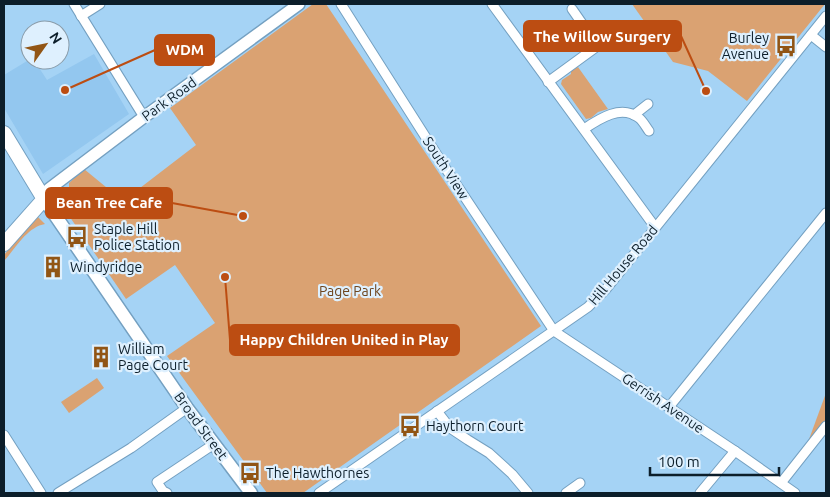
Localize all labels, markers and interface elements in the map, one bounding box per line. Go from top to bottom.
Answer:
north arrow [20,20,70,70]
callout: The Willow Surgery [524,21,681,51]
text: The Willow Surgery [533,28,671,45]
text: N [46,29,65,47]
place label: Burley Avenue [722,30,769,62]
bus stop icon: Burley Avenue [773,33,799,59]
callout: WDM [155,35,214,65]
text: WDM [166,41,204,58]
street label: Park Road [139,74,199,124]
street label: South View [420,134,472,202]
callout: Bean Tree Cafe [46,188,172,218]
text: Bean Tree Cafe [56,194,162,211]
place label: Staple Hill Police Station [94,221,180,253]
street label: Hill House Road [585,222,661,308]
bus stop icon: Staple Hill Police Station [64,224,90,250]
building icon: Windyridge [40,254,66,280]
place label: Windyridge [70,259,142,275]
park label: Page Park [319,283,381,299]
callout: Happy Children United in Play [230,325,459,355]
text: Happy Children United in Play [240,331,449,348]
place label: William Page Court [118,341,188,373]
building icon: William Page Court [88,344,114,370]
street label: Gerrish Avenue [619,370,707,436]
street label: Broad Street [171,389,231,463]
bus stop icon: Haythorn Court [397,413,423,439]
place label: Haythorn Court [426,418,524,434]
scale bar [650,444,779,476]
text: 100 m [658,453,700,470]
bus stop icon: The Hawthornes [237,460,263,486]
place label: The Hawthornes [266,465,369,481]

